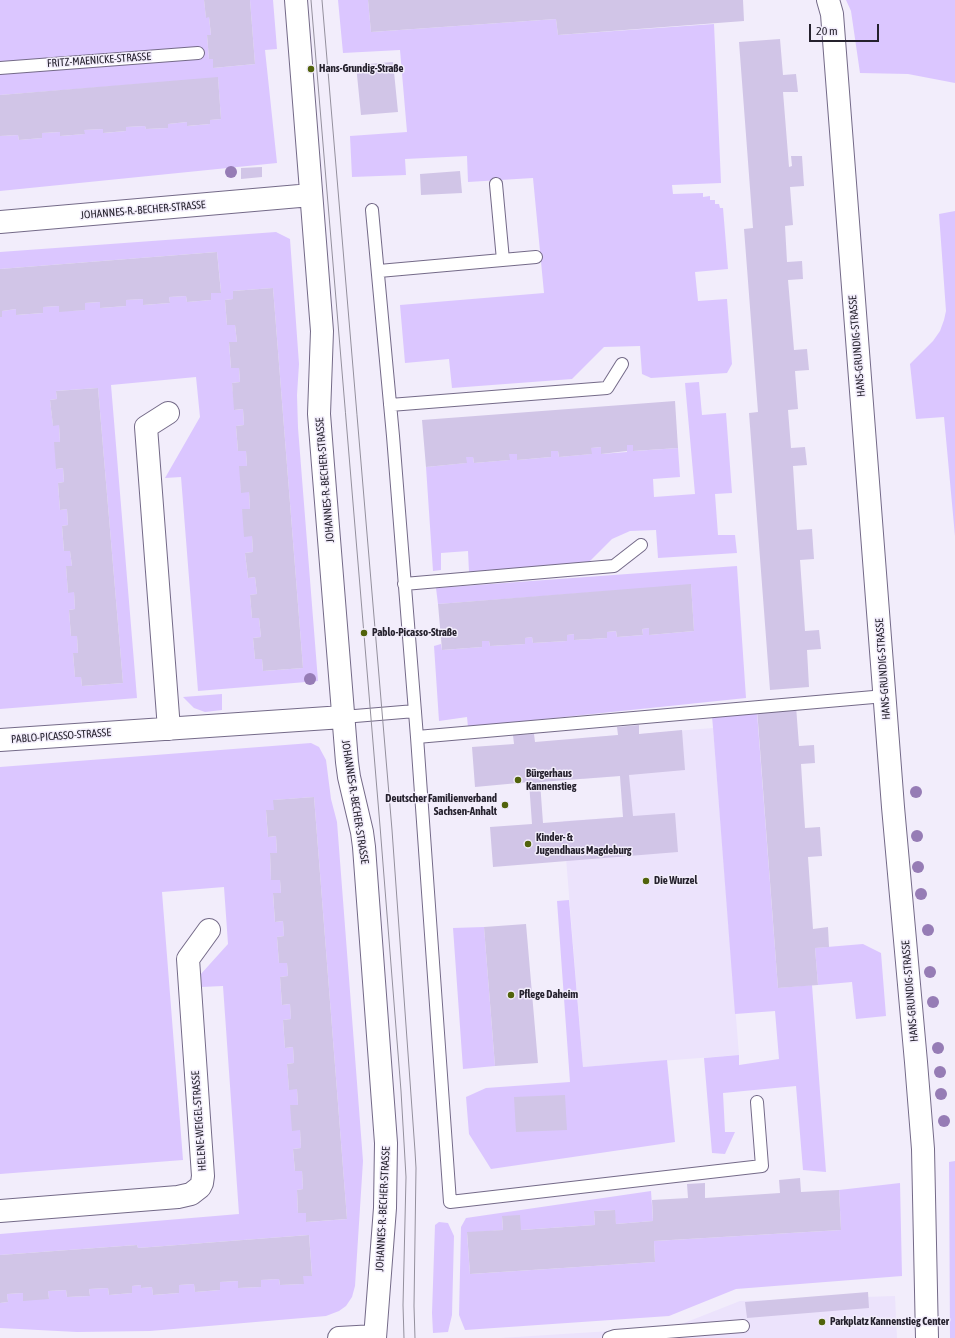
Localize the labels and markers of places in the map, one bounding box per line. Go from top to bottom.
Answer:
place label: Hans-Grundig-Straße [319,62,404,76]
marker: Hans-Grundig-Straße [306,64,316,74]
place label: Pablo-Picasso-Straße [372,626,457,640]
marker: Pablo-Picasso-Straße [359,628,369,638]
place label: Bürgerhaus Kannenstieg [526,767,577,793]
marker: Bürgerhaus Kannenstieg [513,775,523,785]
place label: Deutscher Familienverband Sachsen-Anhalt [385,792,497,818]
marker: Deutscher Familienverband Sachsen-Anhalt [500,800,510,810]
place label: Kinder- & Jugendhaus Magdeburg [536,831,631,857]
marker: Kinder- & Jugendhaus Magdeburg [523,839,533,849]
place label: Die Wurzel [654,874,697,888]
marker: Die Wurzel [641,876,651,886]
place label: Pflege Daheim [519,988,578,1002]
marker: Pflege Daheim [506,990,516,1000]
place label: Parkplatz Kannenstieg Center [830,1315,949,1329]
marker: Parkplatz Kannenstieg Center [817,1317,827,1327]

